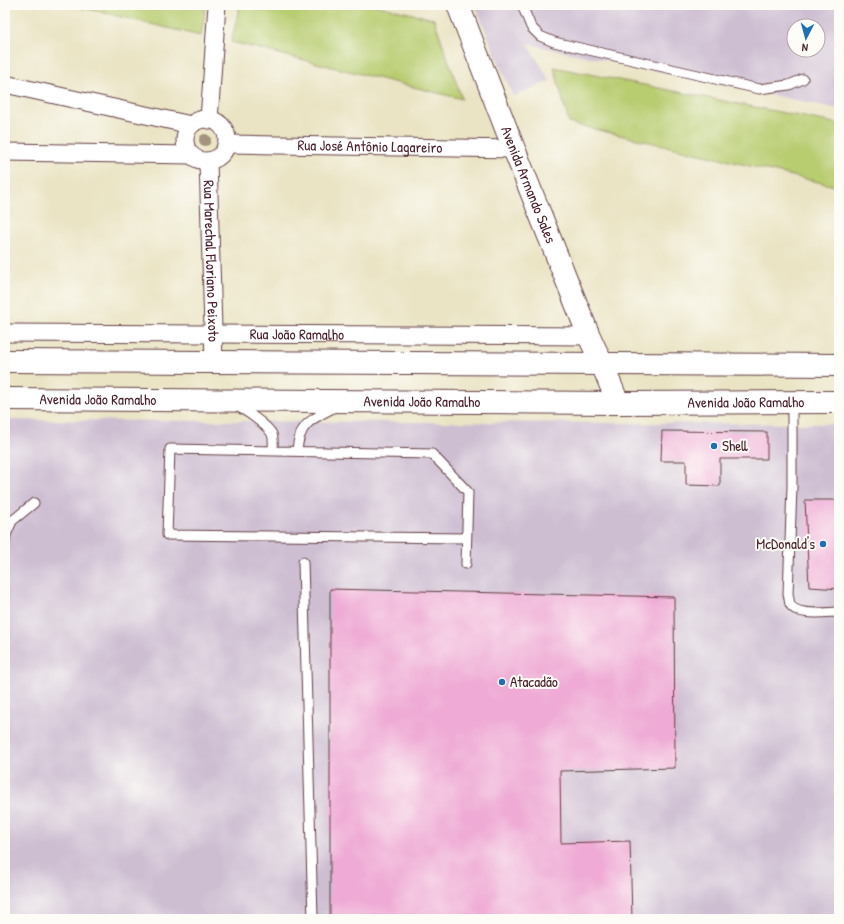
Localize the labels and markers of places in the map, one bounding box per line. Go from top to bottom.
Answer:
place label: Shell [722,435,748,456]
marker: Shell [709,441,719,451]
place label: McDonald's [756,533,815,554]
marker: McDonald's [818,539,828,549]
place label: Atacadão [510,671,558,692]
marker: Atacadão [497,677,507,687]

